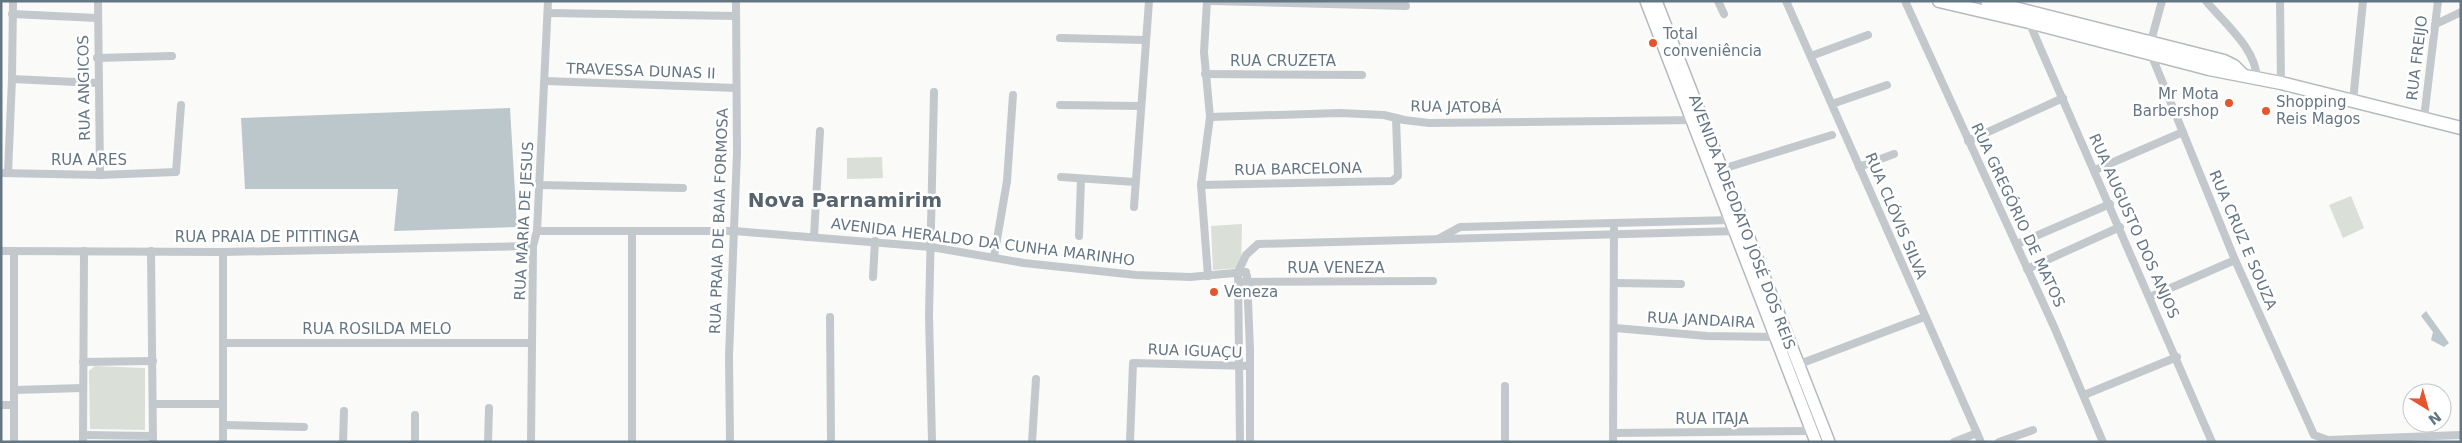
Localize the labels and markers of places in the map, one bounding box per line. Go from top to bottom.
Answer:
place label: Total conveniência [1662,25,1762,60]
marker: Total conveniência [1647,37,1659,49]
place label: Mr Mota Barbershop [2132,85,2219,120]
place label: Shopping Reis Magos [2276,93,2361,128]
marker: Mr Mota Barbershop [2223,97,2235,109]
marker: Shopping Reis Magos [2260,105,2272,117]
place label: Veneza [1224,283,1278,301]
marker: Veneza [1208,286,1220,298]

